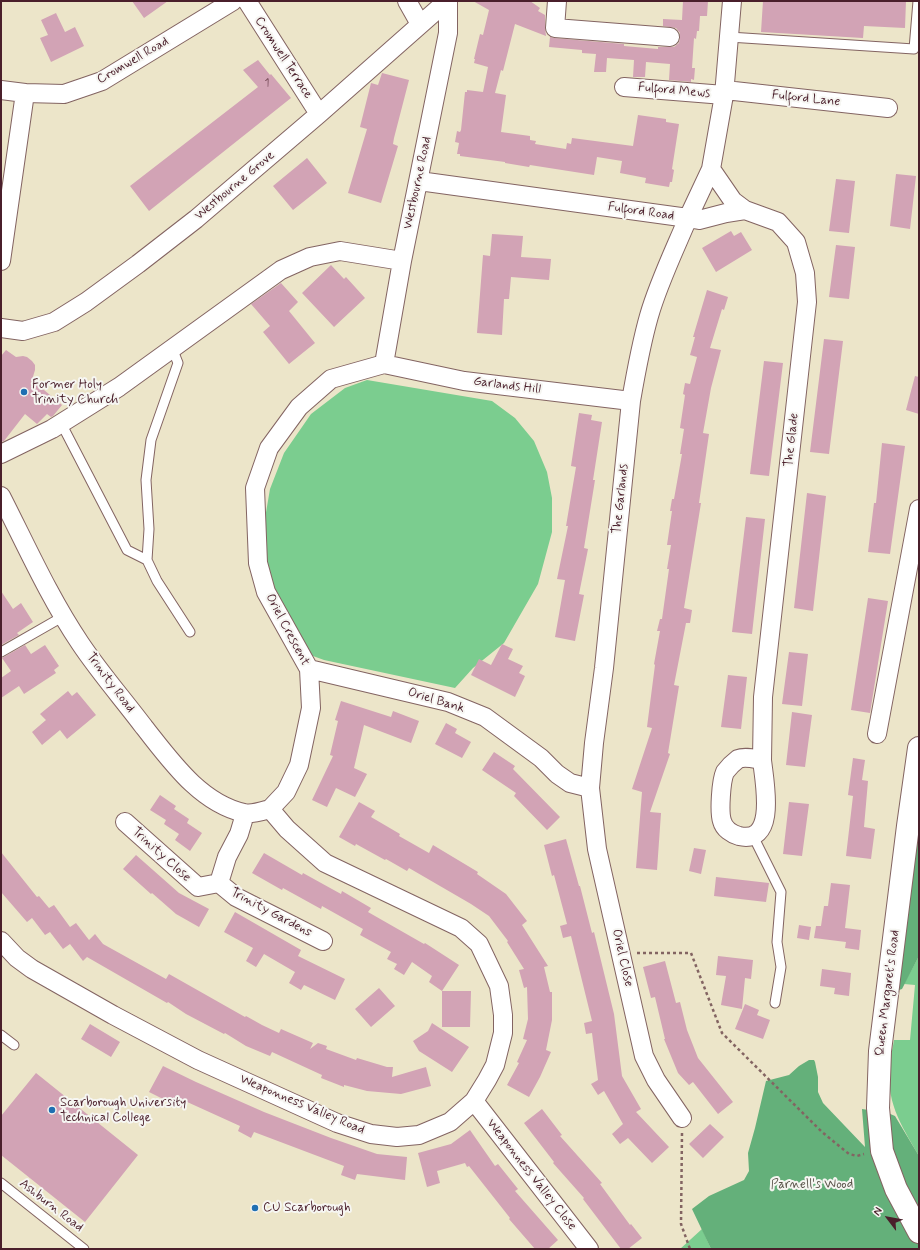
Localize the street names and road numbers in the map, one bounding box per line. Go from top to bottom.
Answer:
street label: Cromwell Terrace [251,14,315,102]
street label: Cromwell Road [94,34,172,88]
street label: Fulford Mews [637,80,711,102]
street label: Fulford Lane [771,88,841,110]
street label: Westbourne Road [401,135,435,231]
street label: Westbourne Grove [192,148,278,224]
street label: Fulford Road [607,200,675,224]
street label: Garlands Hill [472,374,542,398]
street label: The Glade [781,412,803,468]
street label: The Garlands [610,463,632,535]
street label: Oriel Crescent [261,591,313,669]
street label: Trinity Road [82,650,138,716]
street label: Oriel Bank [406,685,466,717]
street label: Trinity Close [128,824,194,886]
street label: Trinity Gardens [228,885,314,941]
street label: Oriel Close [608,928,636,988]
street label: Queen Margaret's Road [873,929,903,1057]
street label: Weaponness Valley Road [237,1072,367,1138]
street label: Weaponness Valley Close [483,1116,579,1234]
street label: Ashburn Road [16,1176,86,1236]

